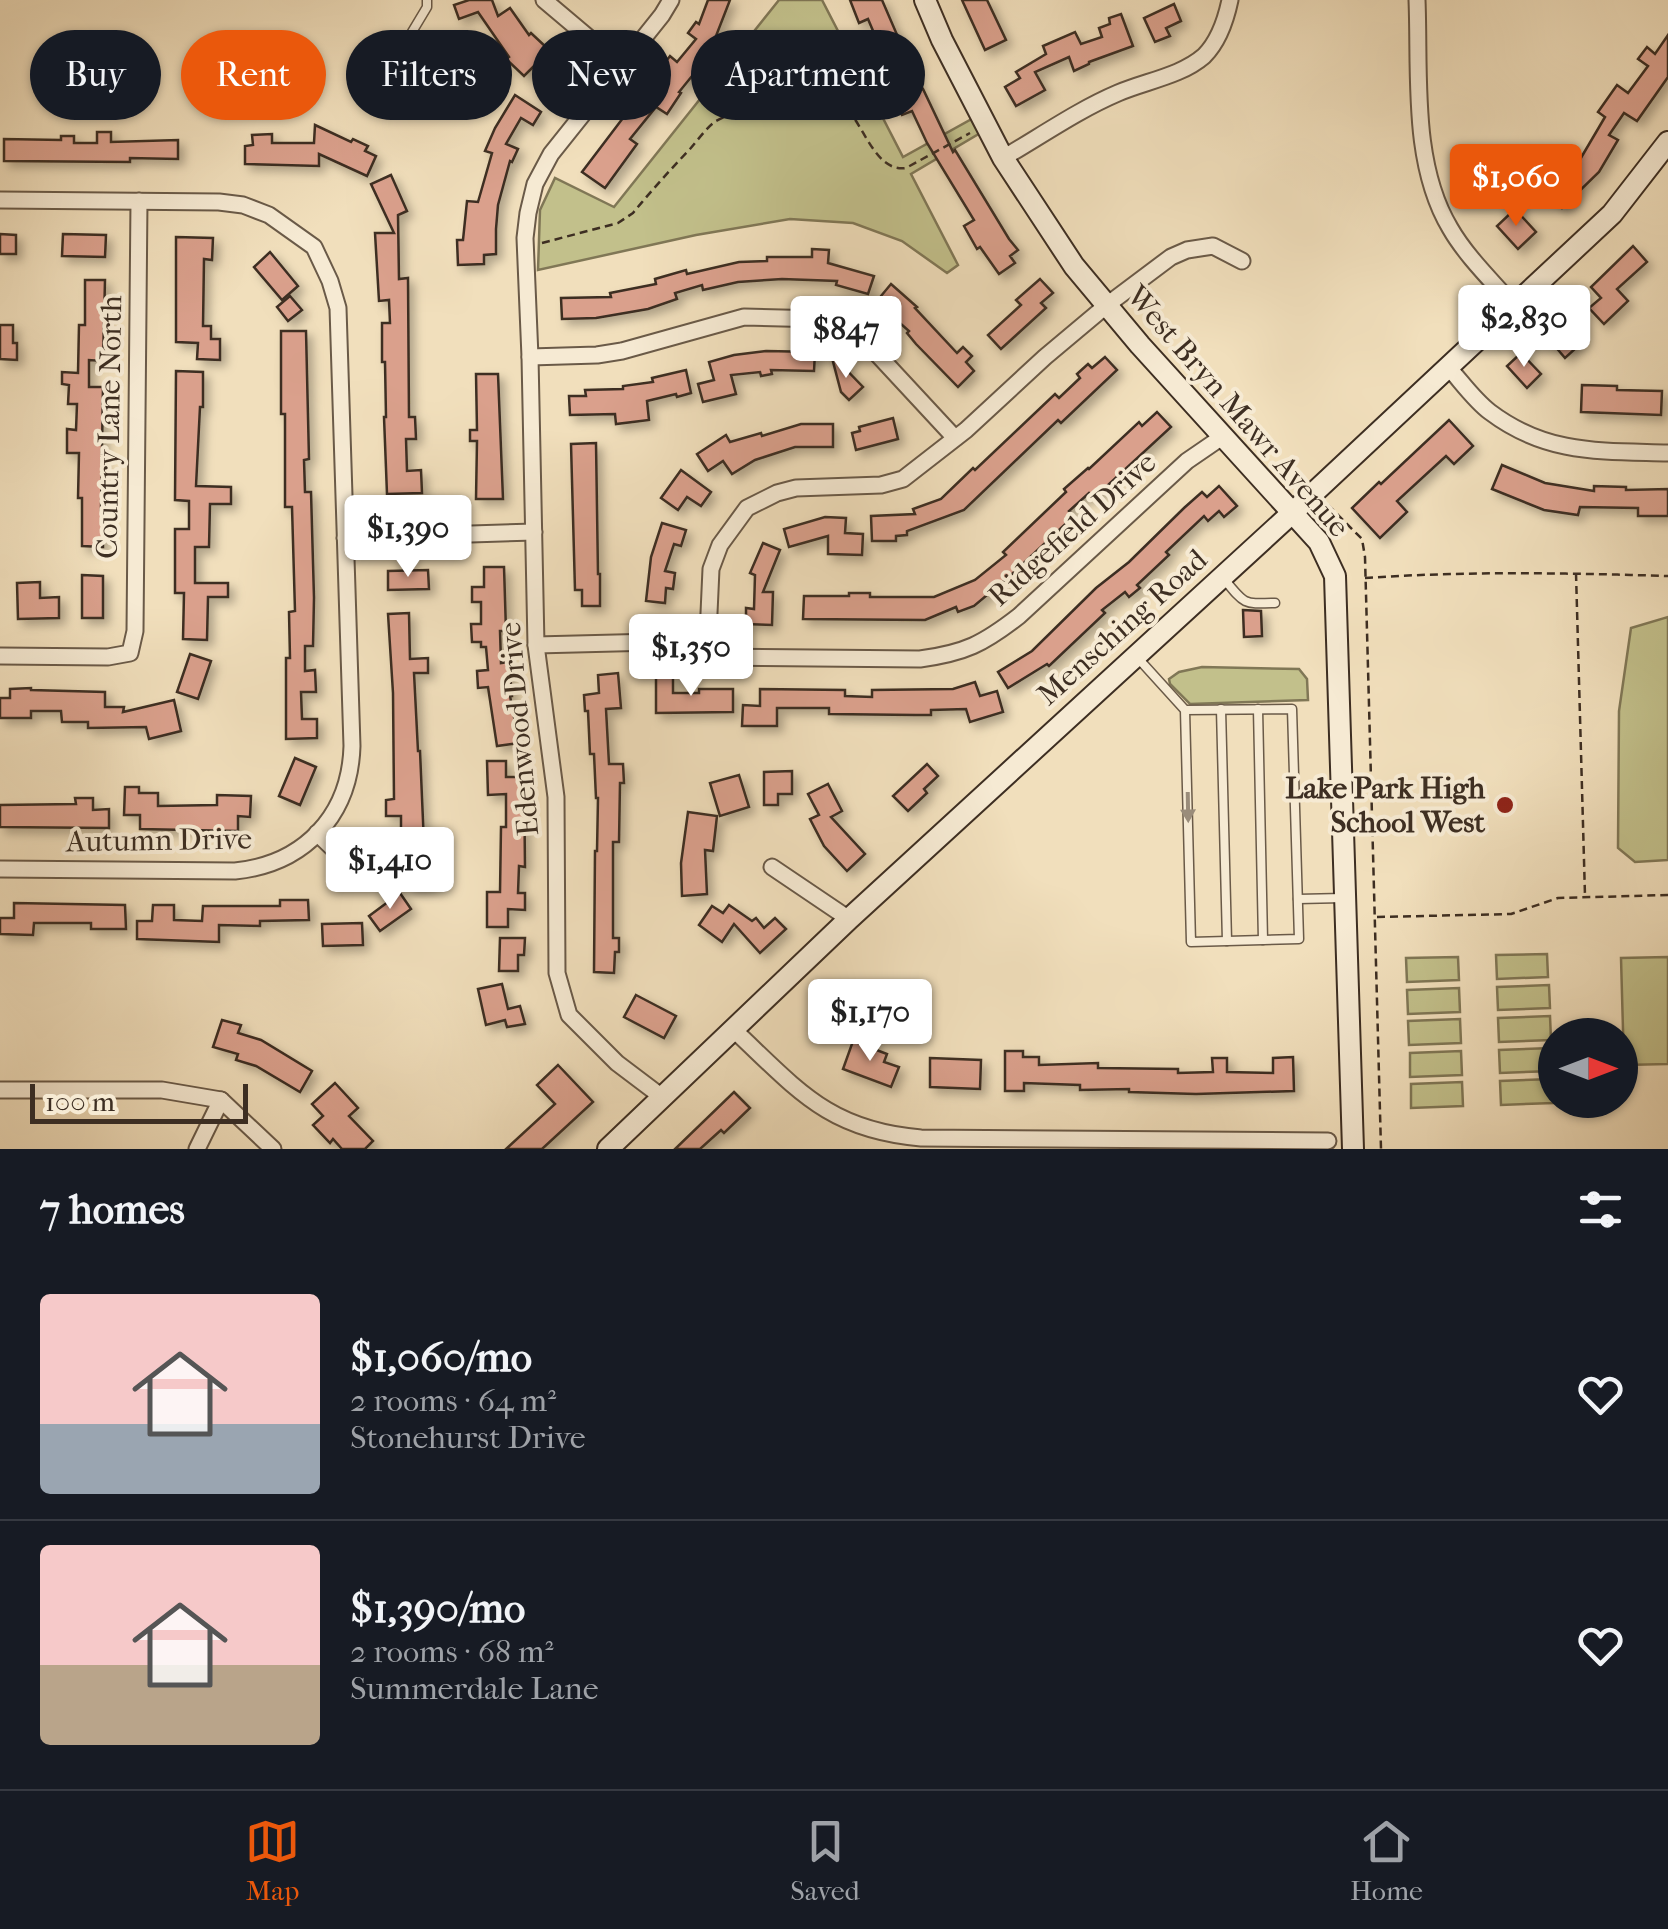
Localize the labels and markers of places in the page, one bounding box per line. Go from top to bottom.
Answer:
pin: $1,060 [1435,144,1597,229]
pin: $2,830 [1443,285,1605,370]
pin: $847 [787,296,905,381]
pin: $1,390 [327,495,489,580]
pin: $1,350 [610,614,772,699]
place label: Lake Park High School West [1285,771,1486,840]
marker: Lake Park High School West [1494,794,1516,816]
pin: $1,410 [309,827,471,912]
pin: $1,170 [789,979,951,1064]

